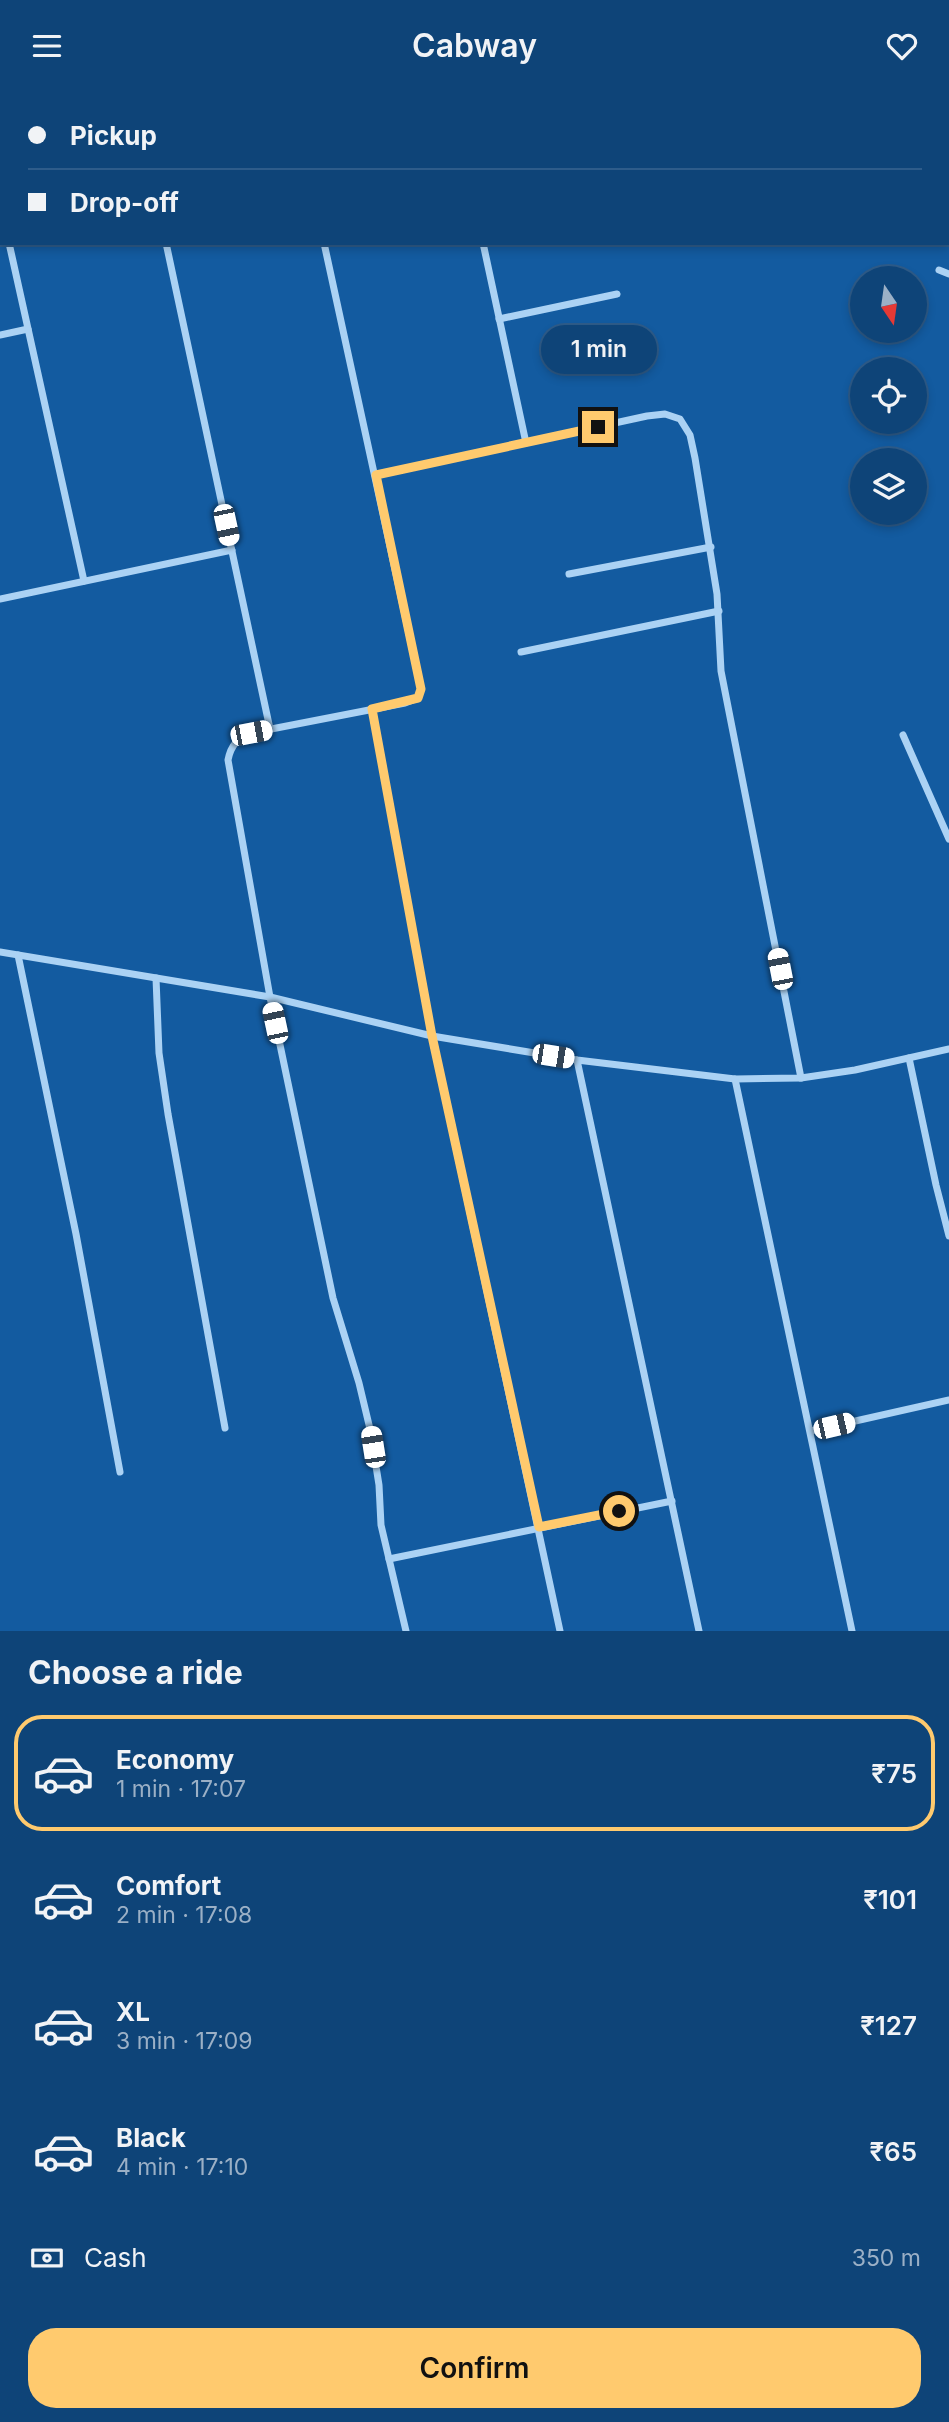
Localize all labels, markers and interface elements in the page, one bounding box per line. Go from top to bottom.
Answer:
text: Cabway [412,26,537,65]
icon: menu [28,27,66,65]
icon: heart [883,27,921,65]
text: Pickup [70,120,157,151]
text: Drop-off [70,187,179,218]
north arrow [850,266,928,343]
map controls [850,266,927,525]
callout: 1 min [540,325,656,375]
text: 1 min [571,335,627,363]
button: locate [850,357,927,434]
route end [582,411,614,443]
button: layers [850,448,927,525]
car [212,502,241,548]
car [229,719,274,747]
car [766,946,795,992]
car [261,1000,290,1046]
car [531,1042,576,1070]
car [812,1411,857,1441]
car [360,1425,387,1469]
route start [603,1495,635,1527]
text: Choose a ride [28,1653,243,1692]
icon: car [32,1742,95,1805]
text: Economy [116,1744,234,1775]
text: ₹75 [871,1758,917,1789]
text: 1 min · 17:07 [116,1775,246,1803]
icon: car [32,1868,95,1931]
text: Comfort [116,1870,221,1901]
text: ₹101 [863,1884,917,1915]
text: 2 min · 17:08 [116,1901,252,1929]
icon: car [32,1994,95,2057]
text: XL [116,1996,150,2027]
text: ₹127 [860,2010,917,2041]
text: 3 min · 17:09 [116,2027,253,2055]
icon: car [32,2120,95,2183]
text: Black [116,2122,186,2153]
text: ₹65 [869,2136,917,2167]
text: 4 min · 17:10 [116,2153,248,2181]
icon: cash [28,2239,66,2277]
text: Cash [84,2242,147,2273]
text: 350 m [852,2244,921,2272]
button: Confirm [28,2328,921,2408]

